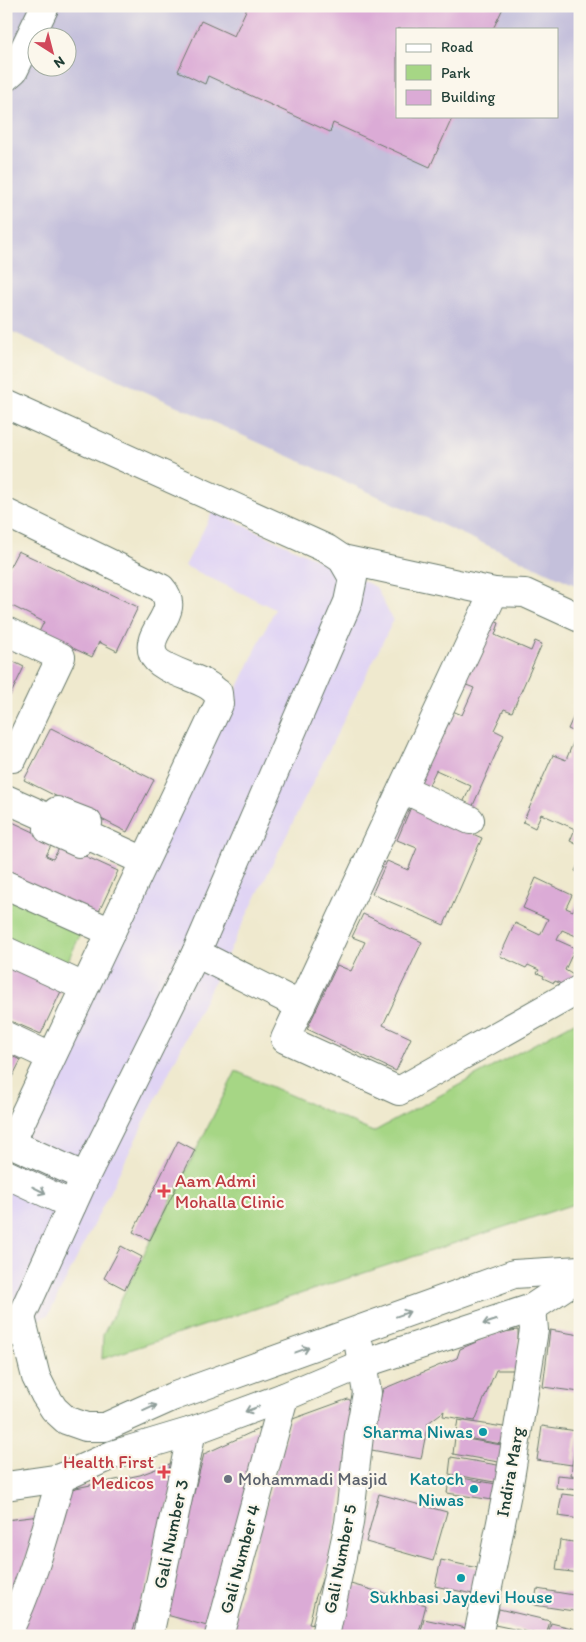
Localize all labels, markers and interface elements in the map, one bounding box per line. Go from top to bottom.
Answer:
north arrow [28,28,78,78]
legend [396,28,558,118]
text: Road [441,38,474,56]
text: N [51,52,68,72]
text: Park [441,64,471,82]
text: Building [441,88,495,106]
place label: Aam Admi Mohalla Clinic [175,1170,284,1213]
marker: Aam Admi Mohalla Clinic [157,1184,171,1198]
one-way arrow [31,1185,46,1195]
one-way arrow [394,1309,410,1318]
one-way arrow [483,1318,499,1327]
one-way arrow [293,1345,309,1354]
one-way arrow [142,1402,157,1412]
one-way arrow [245,1405,260,1414]
place label: Sharma Niwas [363,1421,473,1443]
street label: Indira Marg [491,1424,529,1519]
marker: Sharma Niwas [477,1426,489,1438]
place label: Health First Medicos [63,1451,154,1494]
marker: Health First Medicos [158,1466,170,1478]
place label: Mohammadi Masjid [238,1468,388,1490]
place label: Katoch Niwas [410,1468,464,1511]
marker: Mohammadi Masjid [222,1473,234,1485]
street label: Gali Number 3 [149,1477,193,1591]
marker: Katoch Niwas [468,1483,480,1495]
street label: Gali Number 4 [215,1502,265,1616]
street label: Gali Number 5 [319,1502,361,1616]
marker: Sukhbasi Jaydevi House [455,1572,467,1584]
place label: Sukhbasi Jaydevi House [369,1586,553,1608]

